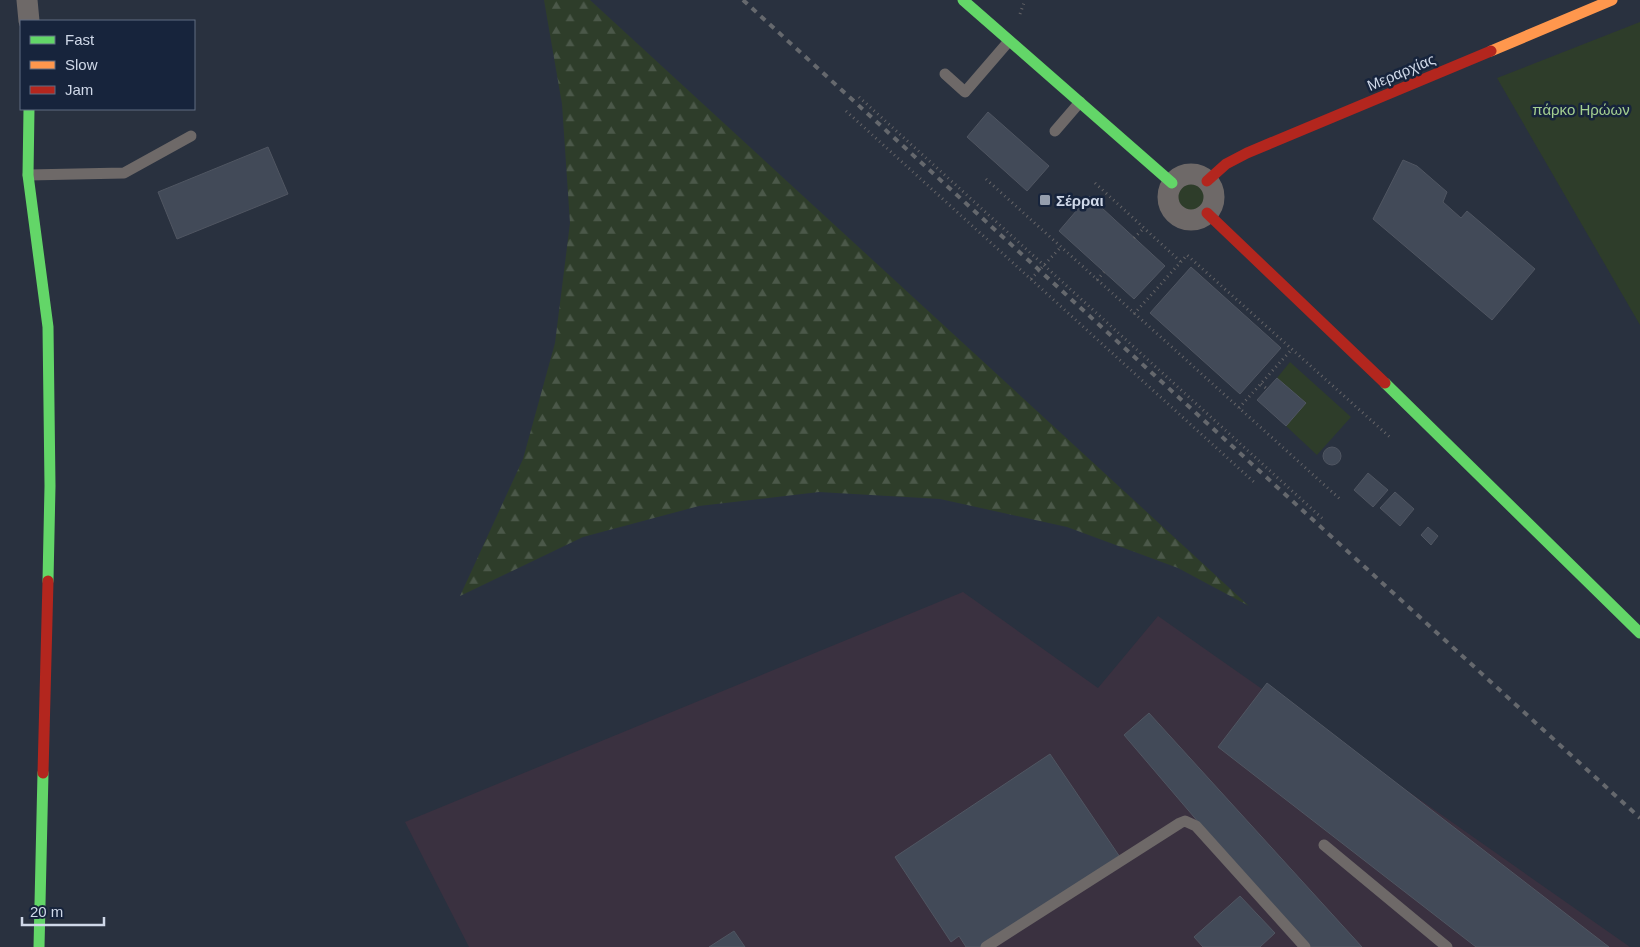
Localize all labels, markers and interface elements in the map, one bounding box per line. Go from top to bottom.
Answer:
legend [20,20,195,110]
text: Fast [65,31,95,48]
street label: Μεραρχίας [1365,50,1437,94]
text: Slow [65,56,98,73]
text: Jam [65,81,93,98]
park label: πάρκο Ηρώων [1532,101,1630,118]
place label: Σέρραι [1056,192,1104,209]
marker: Σέρραι [1038,193,1052,207]
scale bar [22,894,105,926]
text: 20 m [30,903,63,920]

